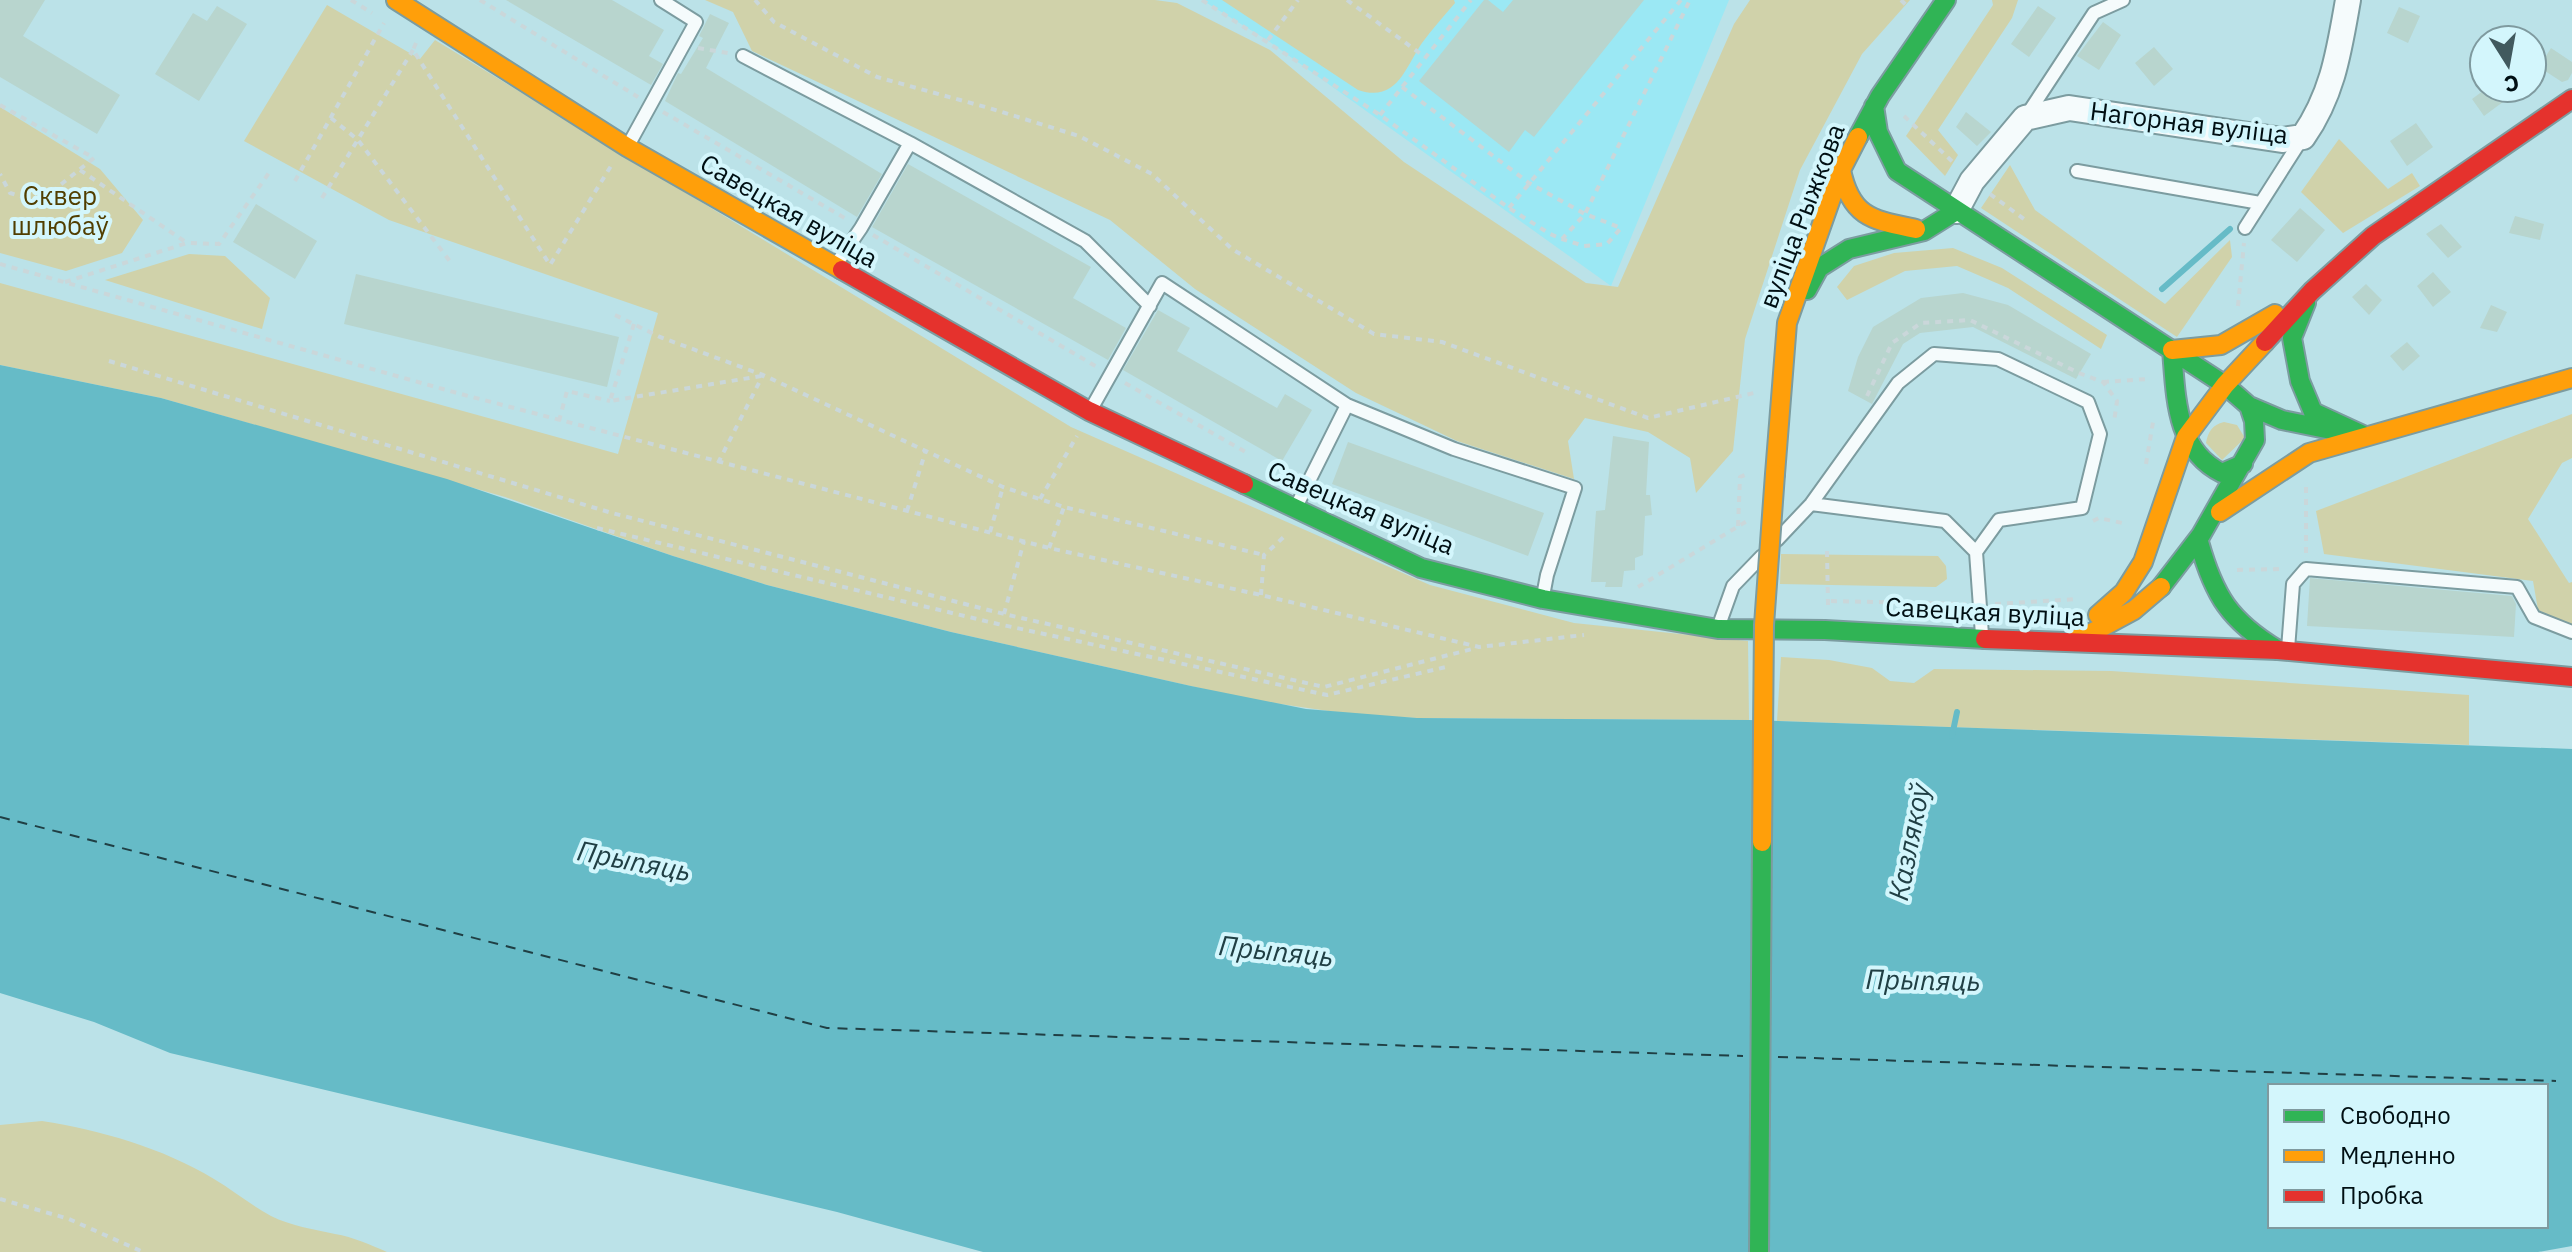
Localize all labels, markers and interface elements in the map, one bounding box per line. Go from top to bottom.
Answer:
north arrow [2468,24,2548,104]
text: С [2502,69,2522,100]
street label: Нагорная вуліца [2088,93,2290,151]
street label: вуліца Рыжкова [1750,118,1852,313]
street label: Савецкая вуліца [694,145,885,275]
park label: Сквер шлюбаў [11,178,109,242]
street label: Савецкая вуліца [1263,452,1460,562]
street label: Савецкая вуліца [1884,589,2086,633]
water label: Казлякоў [1879,779,1938,904]
water label: Прыпяць [574,831,694,890]
water label: Прыпяць [1217,926,1335,975]
water label: Прыпяць [1865,960,1981,999]
legend [2268,1084,2548,1228]
text: Свободно [2340,1099,2451,1131]
text: Медленно [2340,1139,2456,1171]
text: Пробка [2340,1179,2424,1211]

